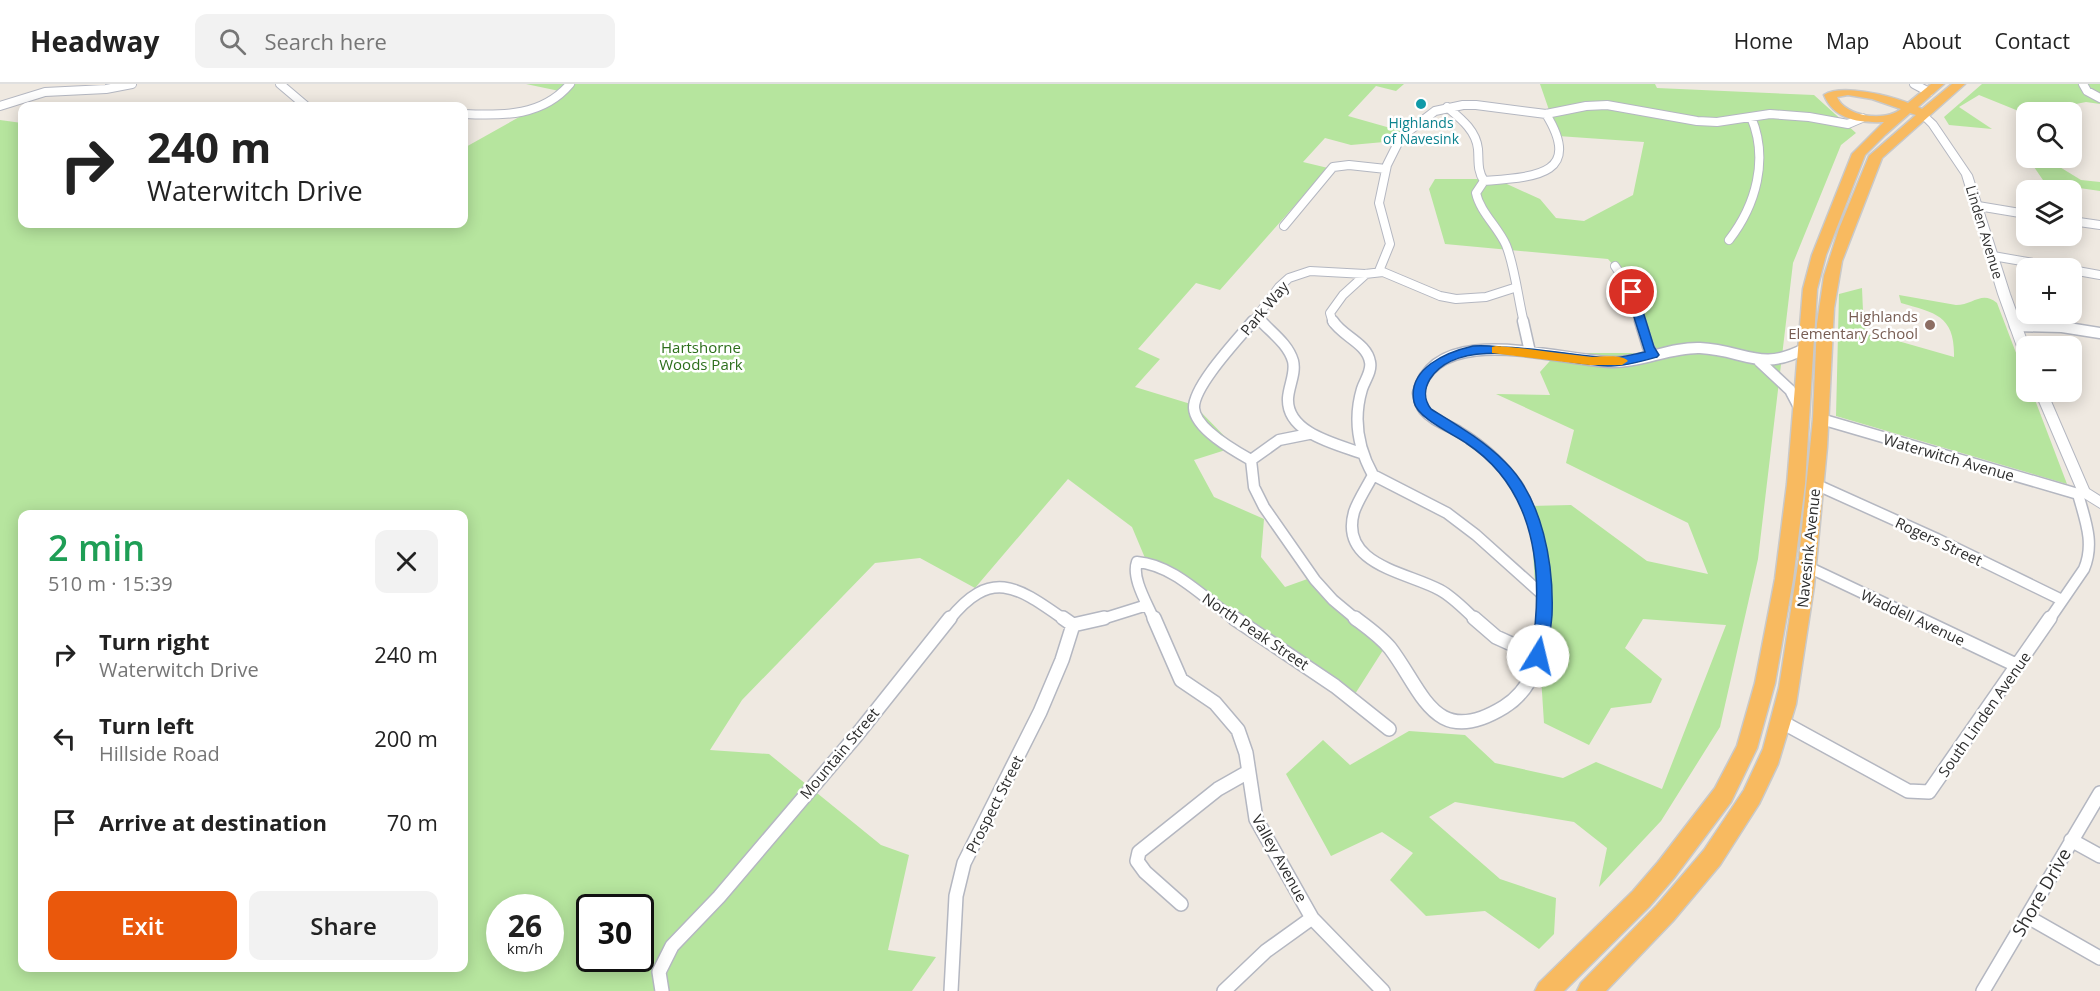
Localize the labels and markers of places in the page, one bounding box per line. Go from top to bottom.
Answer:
marker: Highlands of Navesink [1414,97,1428,111]
place label: Highlands of Navesink [1383,113,1460,148]
pin [1606,266,1657,317]
place label: Highlands Elementary School [1788,306,1918,343]
marker: Highlands Elementary School [1923,318,1937,332]

